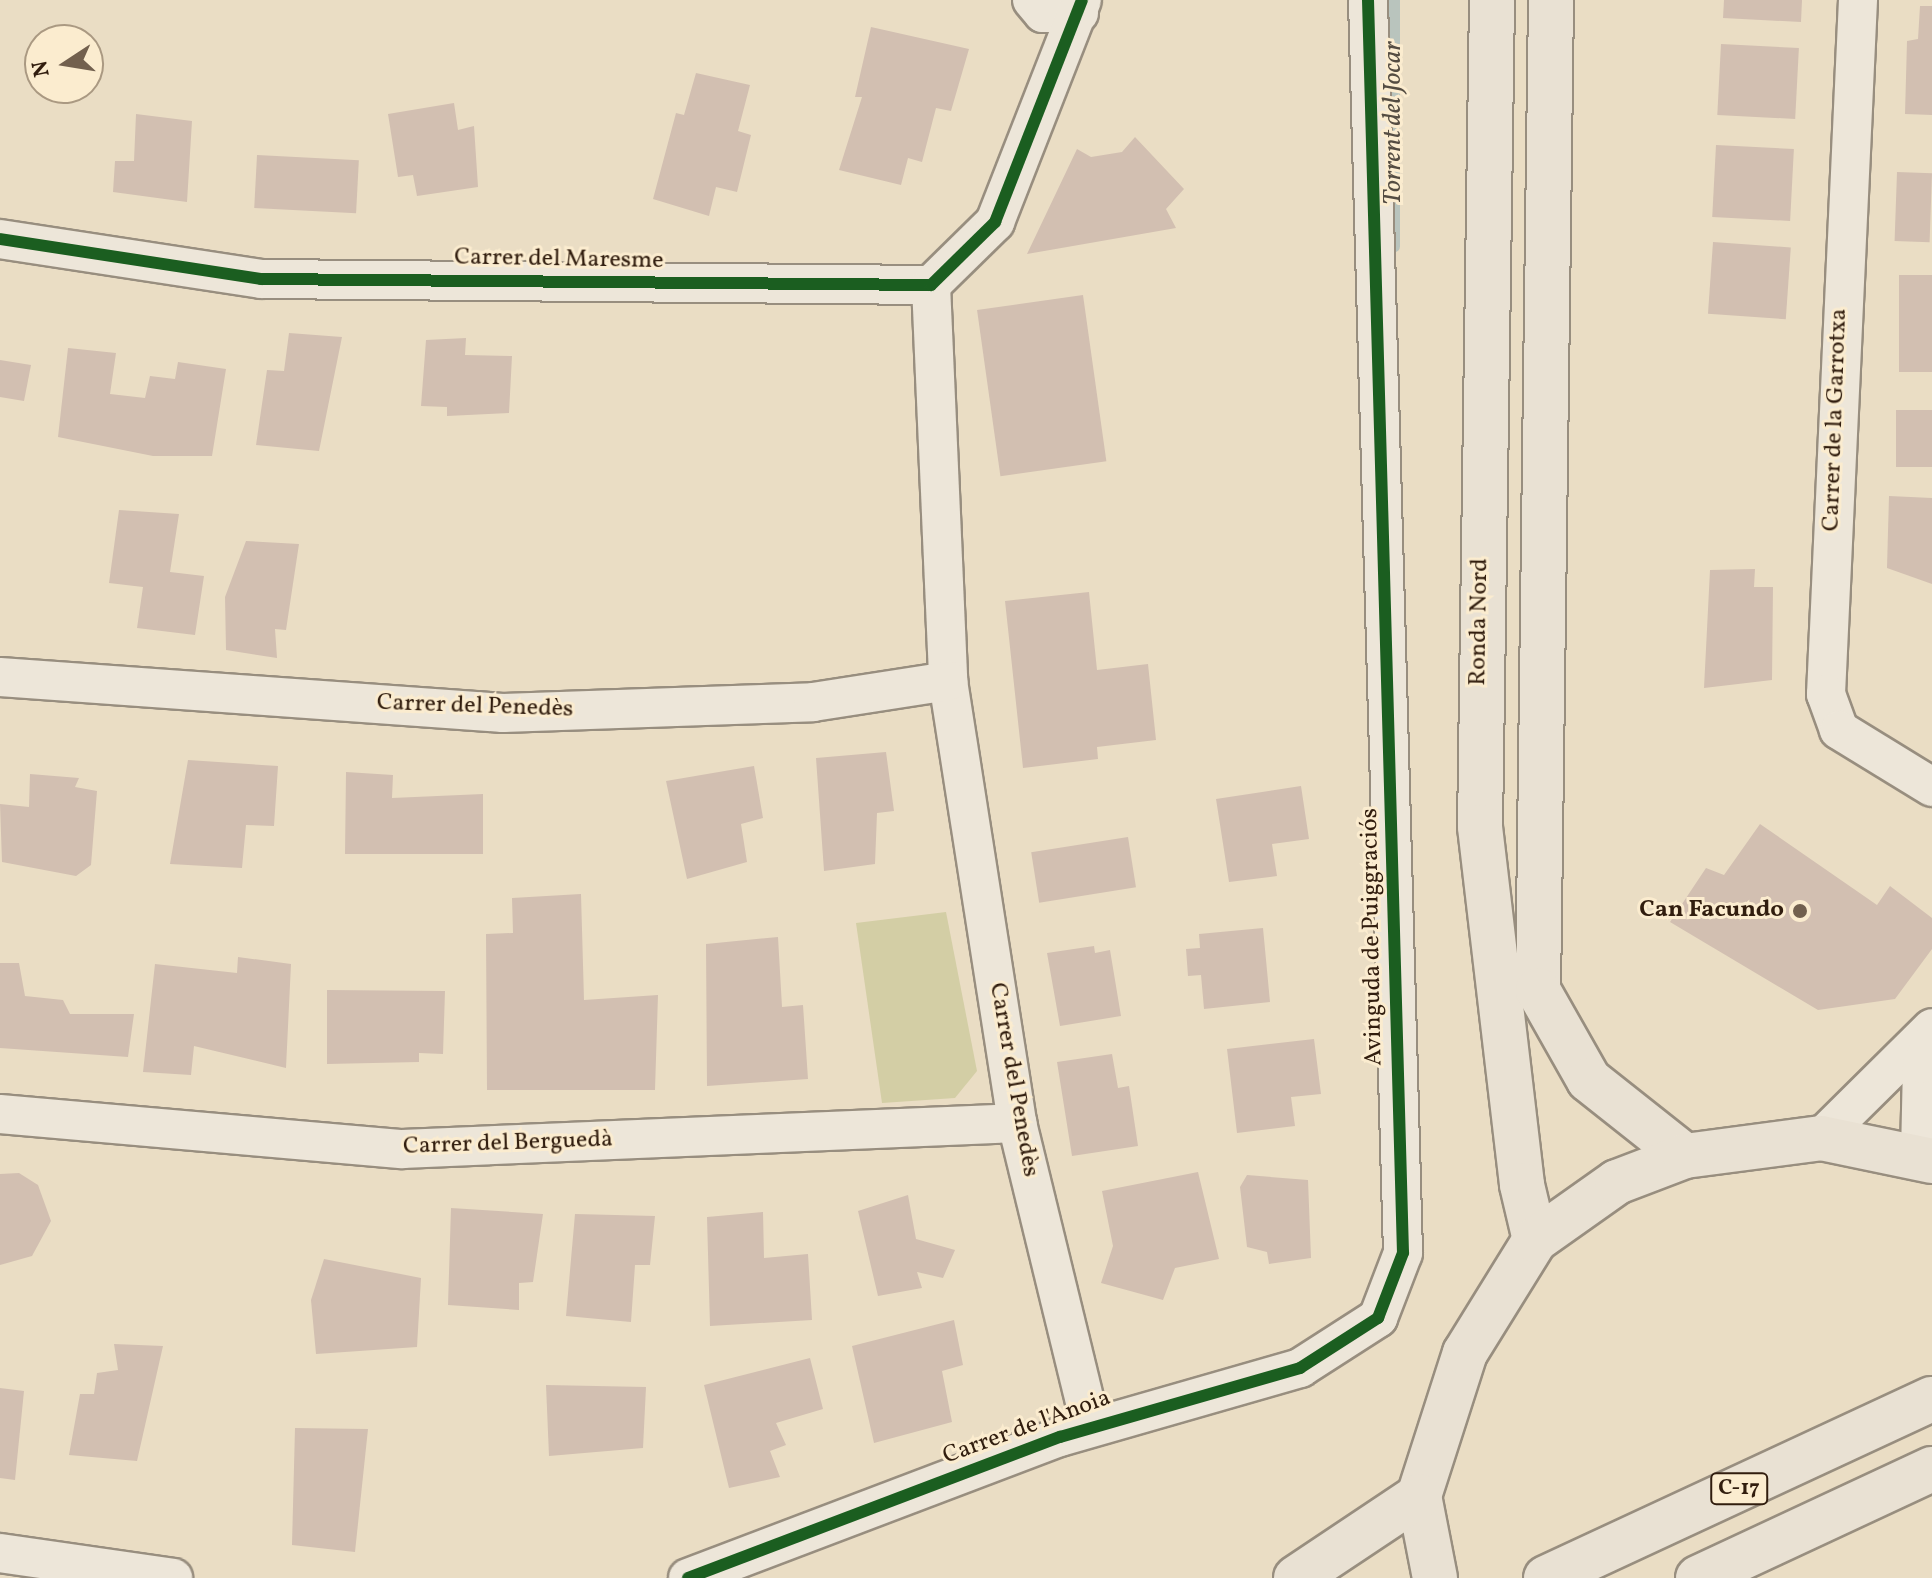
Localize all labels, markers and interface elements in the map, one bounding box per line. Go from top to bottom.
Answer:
north arrow [24,24,104,104]
water label: Torrent del Jocar [1378,41,1410,205]
text: N [25,58,59,80]
street label: Carrer del Maresme [454,244,664,276]
street label: Carrer de la Garrotxa [1818,308,1854,532]
street label: Ronda Nord [1464,558,1496,686]
street label: Carrer del Penedès [376,689,574,725]
street label: Avinguda de Puiggraciós [1356,808,1390,1066]
place label: Can Facundo [1639,897,1784,925]
marker: Can Facundo [1791,902,1809,920]
street label: Carrer del Penedès [982,981,1044,1179]
street label: Carrer del Berguedà [403,1126,613,1162]
street label: Carrer de l'Anoia [939,1384,1115,1472]
road number: C-17 [1709,1471,1769,1507]

